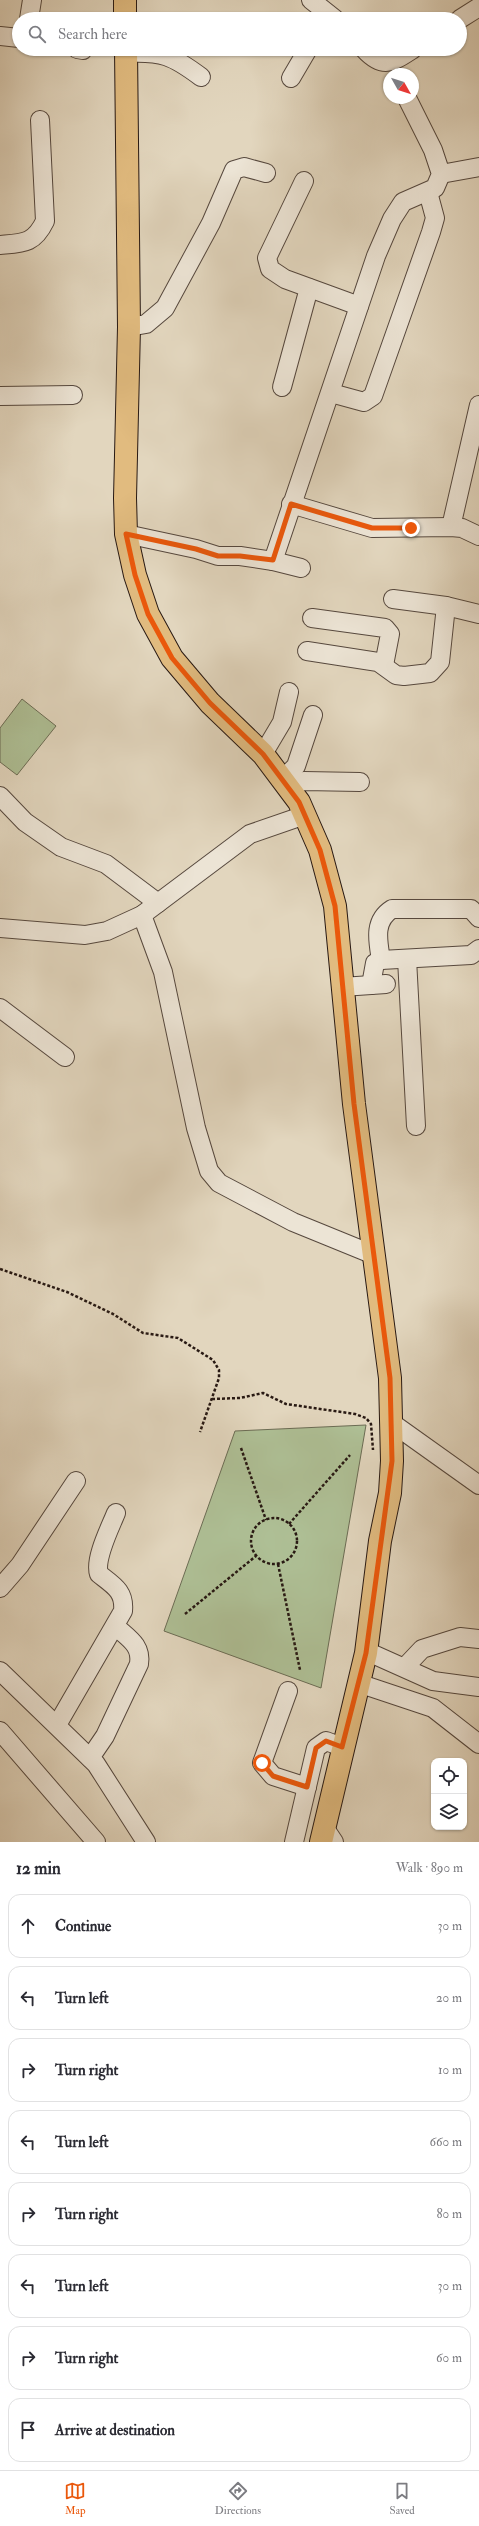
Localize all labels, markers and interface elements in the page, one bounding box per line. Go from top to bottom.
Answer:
search box [12,12,467,56]
icon: search [26,23,48,45]
text: Search here [58,25,127,44]
north arrow [383,68,419,104]
route end [402,519,420,537]
route start [253,1754,271,1772]
map controls [431,1758,467,1830]
button: locate [431,1758,467,1794]
button: layers [431,1794,467,1830]
text: 12 min [16,1858,61,1879]
text: Walk · 890 m [396,1860,463,1876]
icon: ahead [17,1915,39,1937]
text: Continue [55,1917,111,1936]
text: 30 m [438,1918,462,1934]
icon: left [17,1987,39,2009]
text: Turn left [55,1989,109,2008]
text: 20 m [436,1990,462,2006]
icon: right [17,2059,39,2081]
text: Turn right [55,2061,118,2080]
text: 10 m [438,2062,462,2078]
icon: left [17,2131,39,2153]
text: Turn left [55,2133,109,2152]
text: 660 m [429,2134,462,2150]
icon: right [17,2203,39,2225]
text: Turn right [55,2205,118,2224]
text: 80 m [436,2206,462,2222]
icon: left [17,2275,39,2297]
text: Turn left [55,2277,109,2296]
text: 30 m [438,2278,462,2294]
icon: right [17,2347,39,2369]
text: Turn right [55,2349,118,2368]
text: 60 m [436,2350,462,2366]
icon: arrive [17,2419,39,2441]
text: Arrive at destination [55,2421,175,2440]
tab: Map [64,2480,86,2517]
tab: Directions [215,2480,261,2517]
tab: Saved [390,2480,415,2517]

